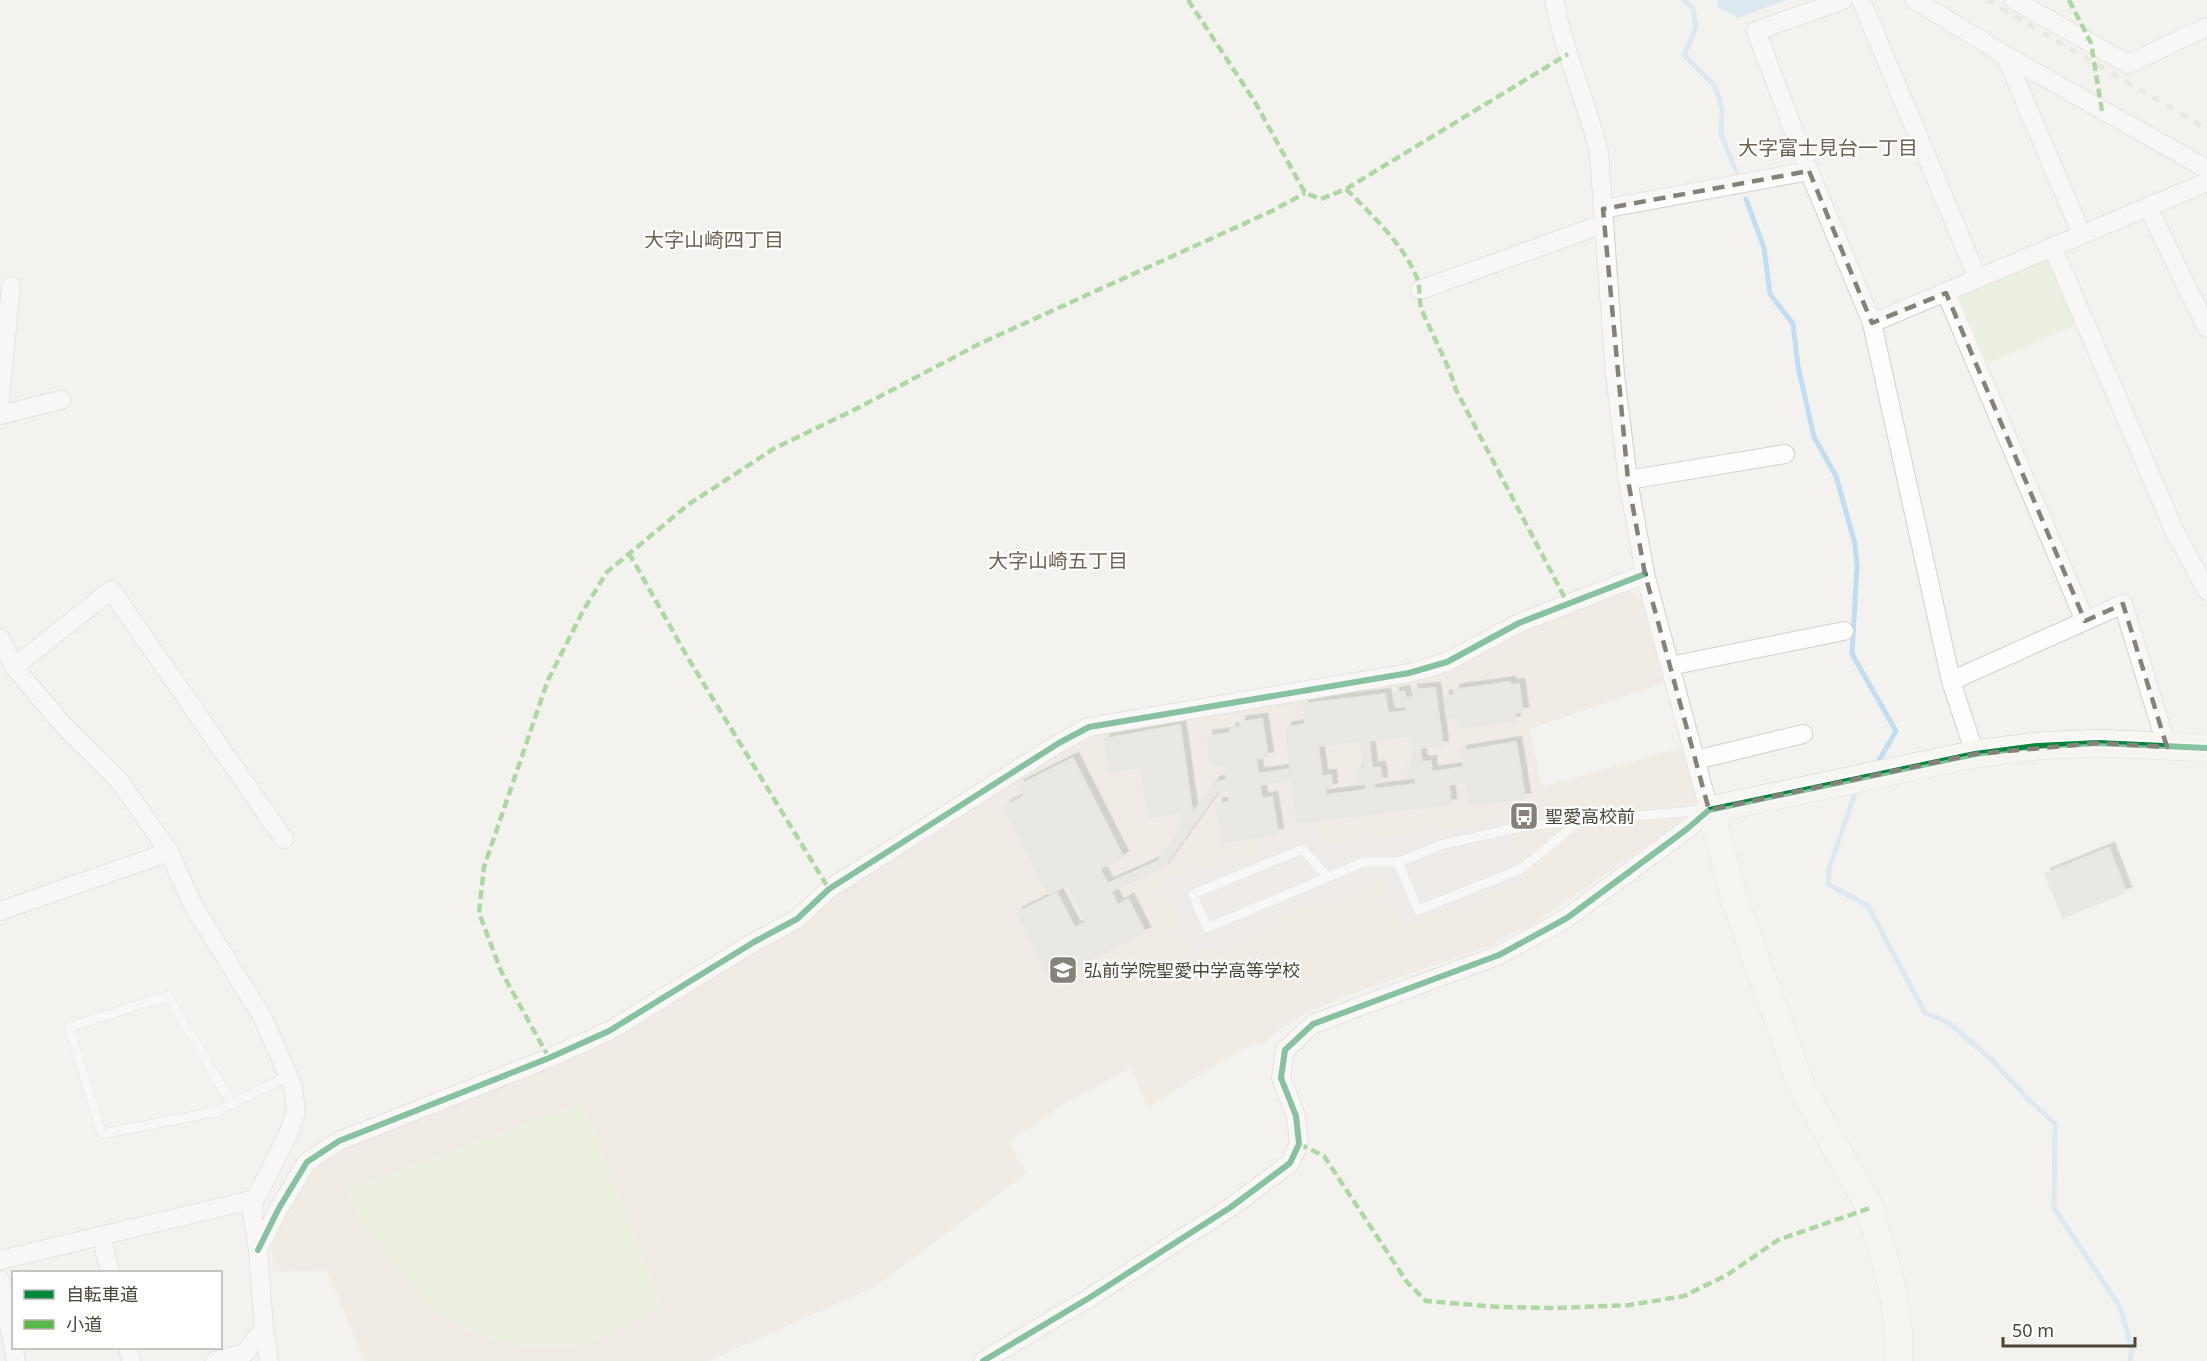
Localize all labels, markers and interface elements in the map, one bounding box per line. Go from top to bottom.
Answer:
district label: 大字富士見台一丁目 [1738,134,1918,161]
district label: 大字山崎四丁目 [644,226,784,253]
district label: 大字山崎五丁目 [988,547,1128,574]
bus stop icon: 聖愛高校前 [1508,800,1540,832]
place label: 聖愛高校前 [1545,804,1635,828]
school or university icon: 弘前学院聖愛中学高等学校 [1047,954,1079,986]
place label: 弘前学院聖愛中学高等学校 [1084,958,1300,982]
legend [12,1271,222,1349]
text: 自転車道 [66,1282,138,1306]
scale bar [2003,1310,2135,1348]
text: 小道 [66,1312,102,1336]
text: 50 m [2012,1318,2054,1342]

